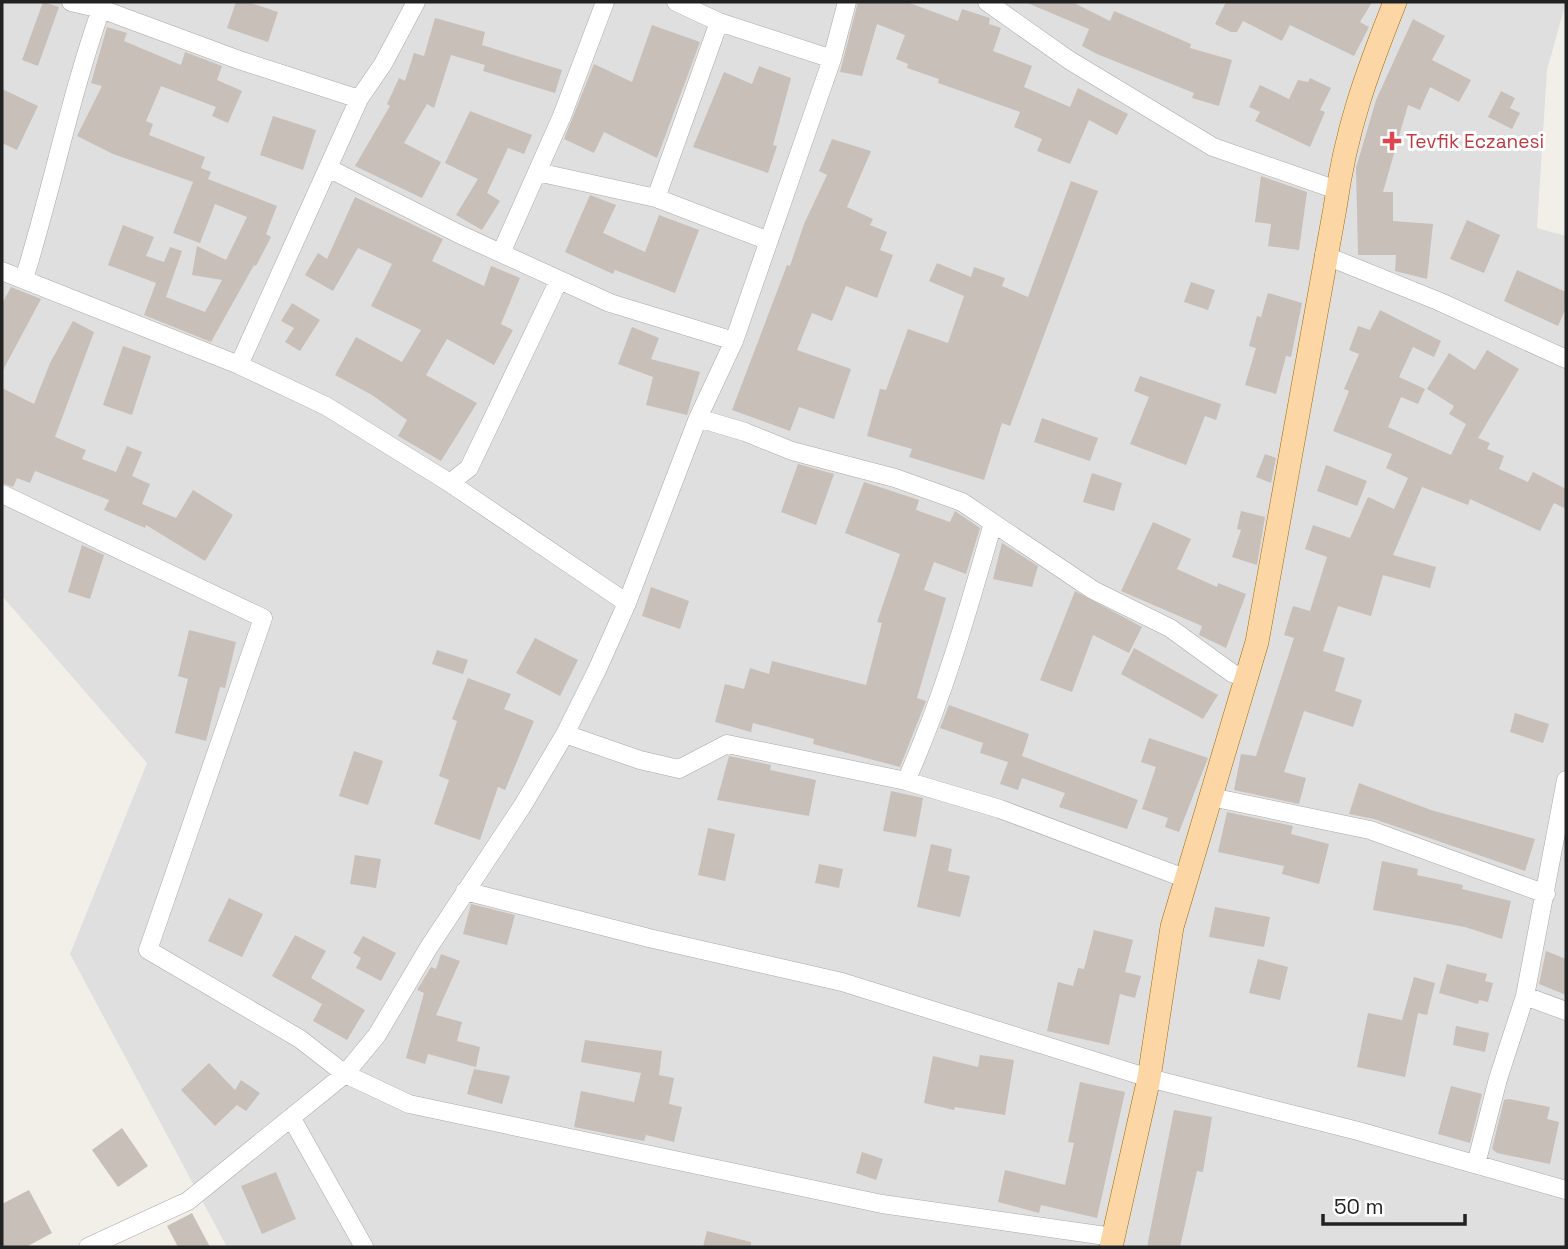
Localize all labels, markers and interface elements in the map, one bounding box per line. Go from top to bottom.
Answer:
place label: Tevfik Eczanesi [1406,129,1544,154]
marker: Tevfik Eczanesi [1384,133,1400,149]
scale bar [1323,1182,1465,1226]
text: 50 m [1334,1193,1384,1220]

